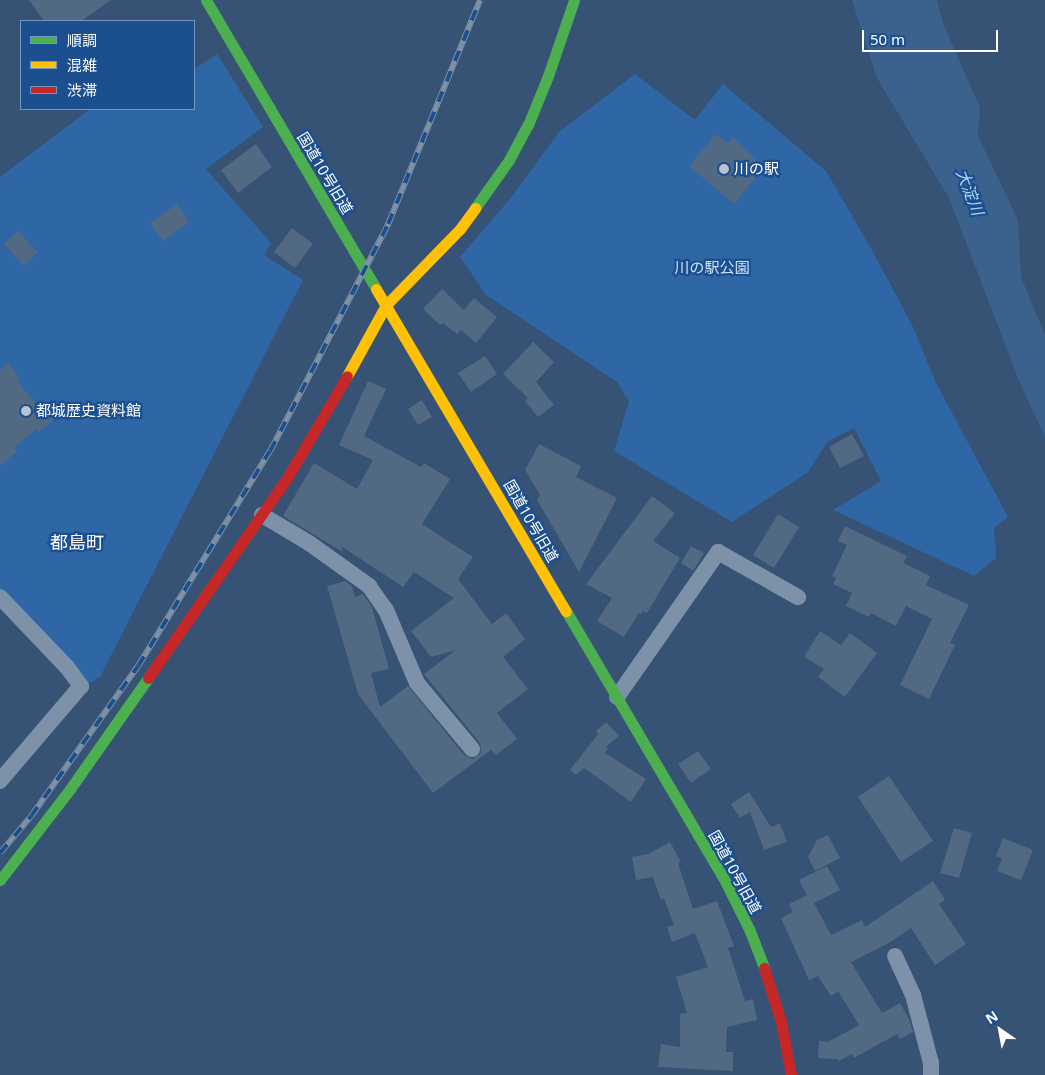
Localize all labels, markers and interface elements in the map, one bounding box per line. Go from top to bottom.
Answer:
legend [20,20,195,110]
scale bar [865,20,1001,52]
text: 50 m [870,29,905,49]
text: 順調 [67,30,97,50]
text: 混雑 [67,55,97,75]
text: 渋滞 [67,80,97,100]
street label: 国道10号旧道 [294,129,356,217]
place label: 川の駅 [734,160,779,178]
marker: 川の駅 [718,163,730,175]
water label: 大淀川 [952,166,988,218]
park label: 川の駅公園 [675,259,749,277]
place label: 都城歴史資料館 [36,402,141,420]
marker: 都城歴史資料館 [20,405,32,417]
street label: 国道10号旧道 [500,477,562,565]
district label: 都島町 [50,531,104,553]
street label: 国道10号旧道 [705,827,765,917]
north arrow [975,1005,1025,1055]
text: N [982,1006,1002,1028]

